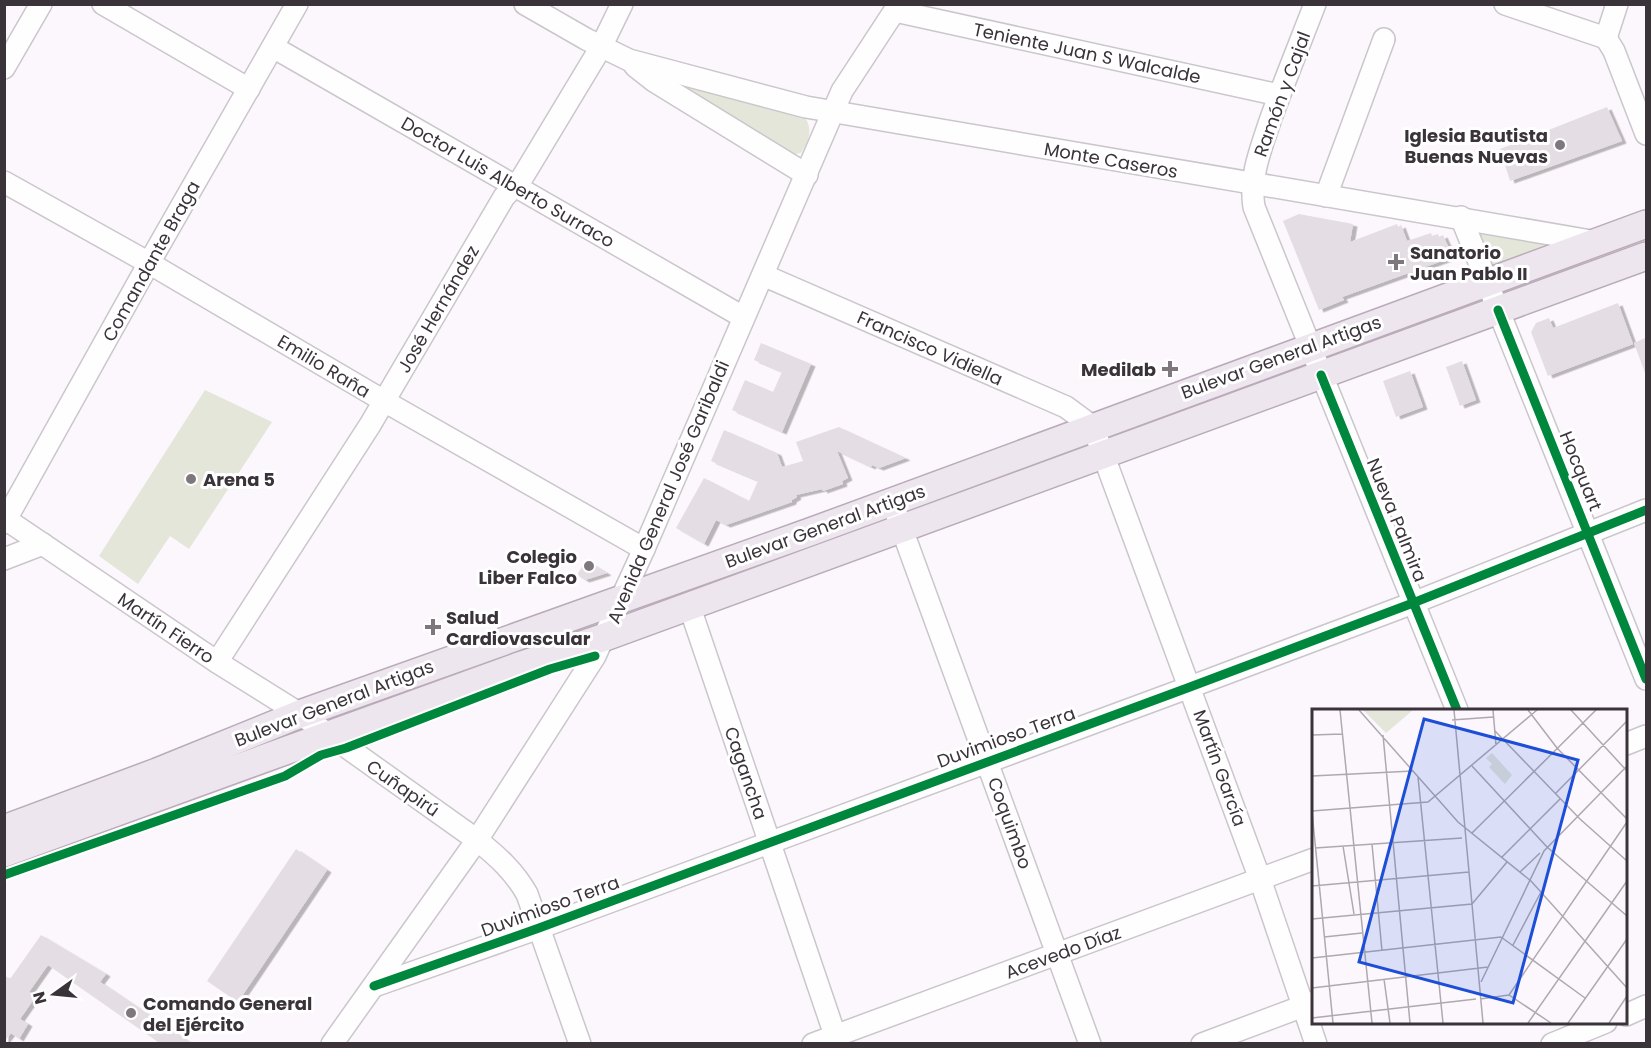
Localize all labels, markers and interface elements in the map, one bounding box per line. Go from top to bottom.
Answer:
street label: Teniente Juan S Walcalde [971,17,1203,89]
street label: Ramón y Cajal [1248,28,1316,160]
street label: Doctor Luis Alberto Surraco [397,111,619,253]
place label: Iglesia Bautista Buenas Nuevas [1404,123,1548,169]
street label: Monte Caseros [1042,136,1180,184]
marker: Iglesia Bautista Buenas Nuevas [1553,138,1567,152]
street label: Comandante Braga [96,176,206,346]
place label: Sanatorio Juan Pablo II [1410,240,1528,286]
street label: José Hernández [391,241,485,377]
marker: Sanatorio Juan Pablo II [1387,253,1405,271]
street label: Francisco Vidiella [853,305,1007,391]
street label: Bulevar General Artigas [1177,309,1385,405]
street label: Emilio Raña [273,328,375,404]
street label: Avenida General José Garibaldi [601,357,735,627]
place label: Medilab [1081,357,1156,382]
marker: Medilab [1161,360,1179,378]
street label: Hocquart [1554,427,1608,515]
street label: Nueva Palmira [1361,454,1433,586]
place label: Arena 5 [203,467,275,492]
marker: Arena 5 [184,472,198,486]
street label: Bulevar General Artigas [721,478,929,574]
place label: Colegio Liber Falco [479,544,577,590]
marker: Colegio Liber Falco [582,559,596,573]
street label: Martín Fierro [113,587,219,669]
place label: Salud Cardiovascular [446,605,591,651]
marker: Salud Cardiovascular [424,618,442,636]
street label: Bulevar General Artigas [231,653,437,753]
street label: Duvimioso Terra [933,700,1079,774]
street label: Martín García [1187,706,1253,830]
inset map [1312,709,1627,1024]
street label: Cagancha [718,723,774,823]
street label: Cuñapirú [361,754,445,822]
street label: Coquimbo [982,774,1038,872]
street label: Duvimioso Terra [477,869,623,943]
street label: Acevedo Díaz [1002,919,1124,985]
north arrow [24,964,84,1024]
text: N [27,989,53,1007]
place label: Comando General del Ejército [143,991,312,1037]
marker: Comando General del Ejército [124,1006,138,1020]

